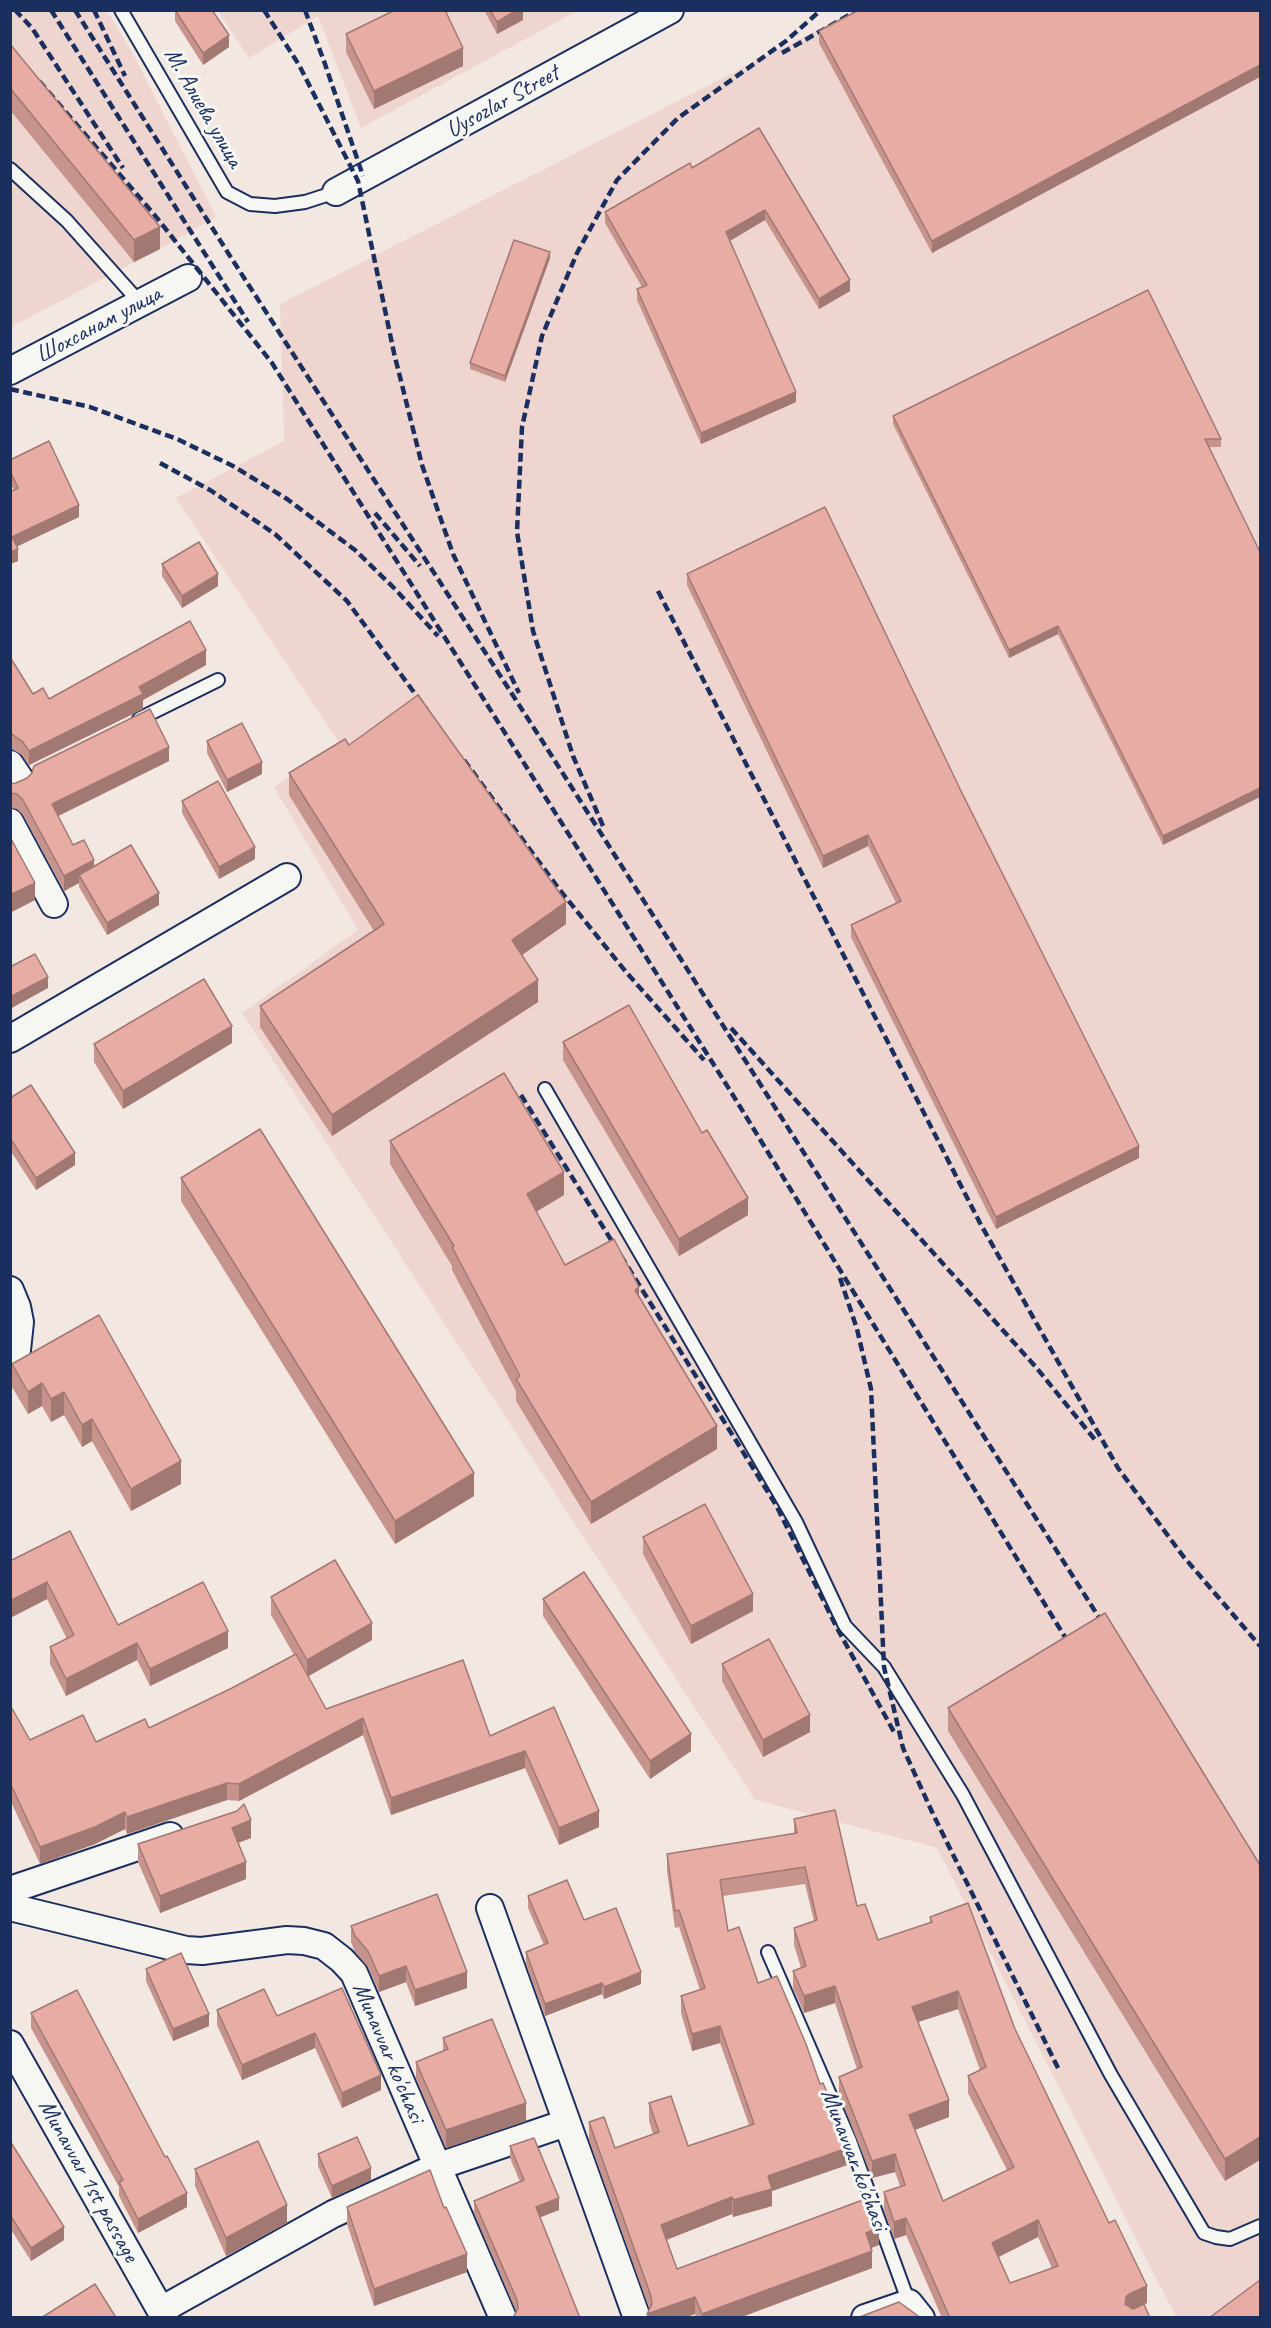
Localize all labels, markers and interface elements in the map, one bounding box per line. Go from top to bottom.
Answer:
street label: М. Алиева улица [157,43,249,173]
street label: Uysozlar Street [442,59,564,145]
street label: Шохсанам улица [31,280,167,370]
street label: Munavvar ko'chasi [346,1979,430,2127]
street label: Munavvar ko'chasi [814,2085,894,2235]
street label: Munavvar 1st passage [31,2095,145,2267]

